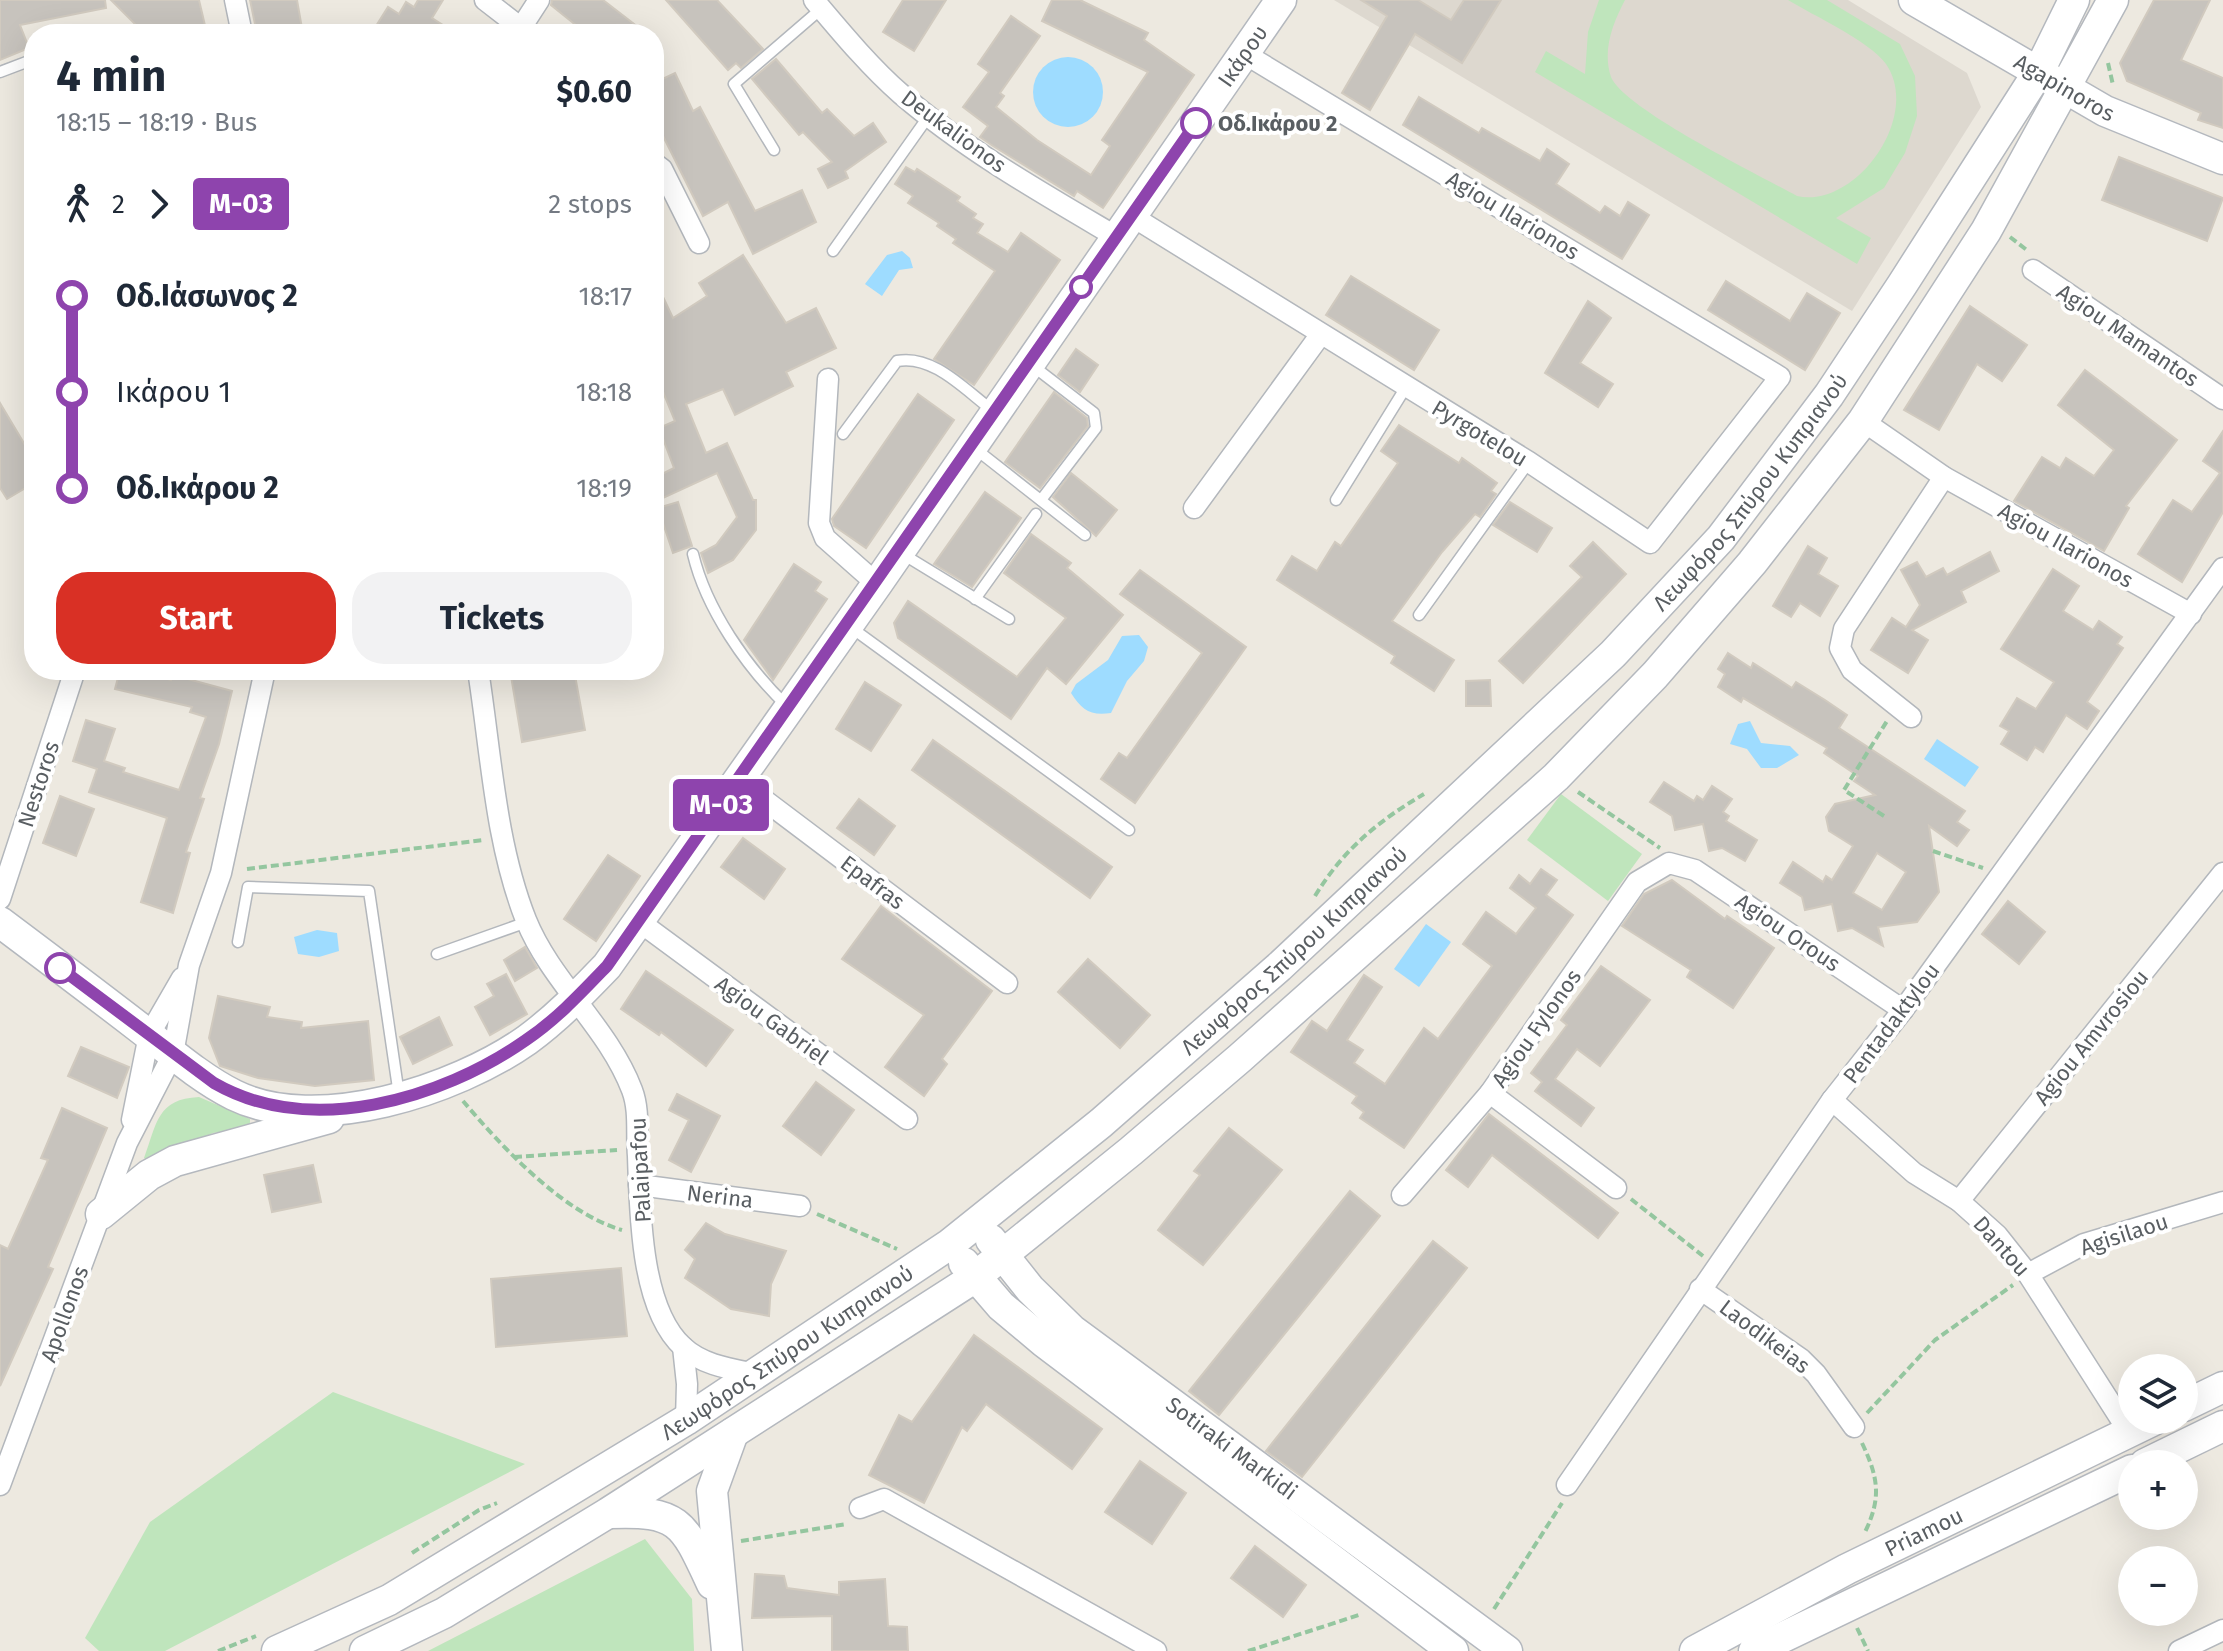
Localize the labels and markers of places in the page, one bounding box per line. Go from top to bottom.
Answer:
marker: Οδ.Ικάρου 2 [1181,108,1211,138]
place label: Οδ.Ικάρου 2 [1218,110,1337,137]
unlabelled marker [1070,276,1092,298]
unlabelled marker [45,953,75,983]

